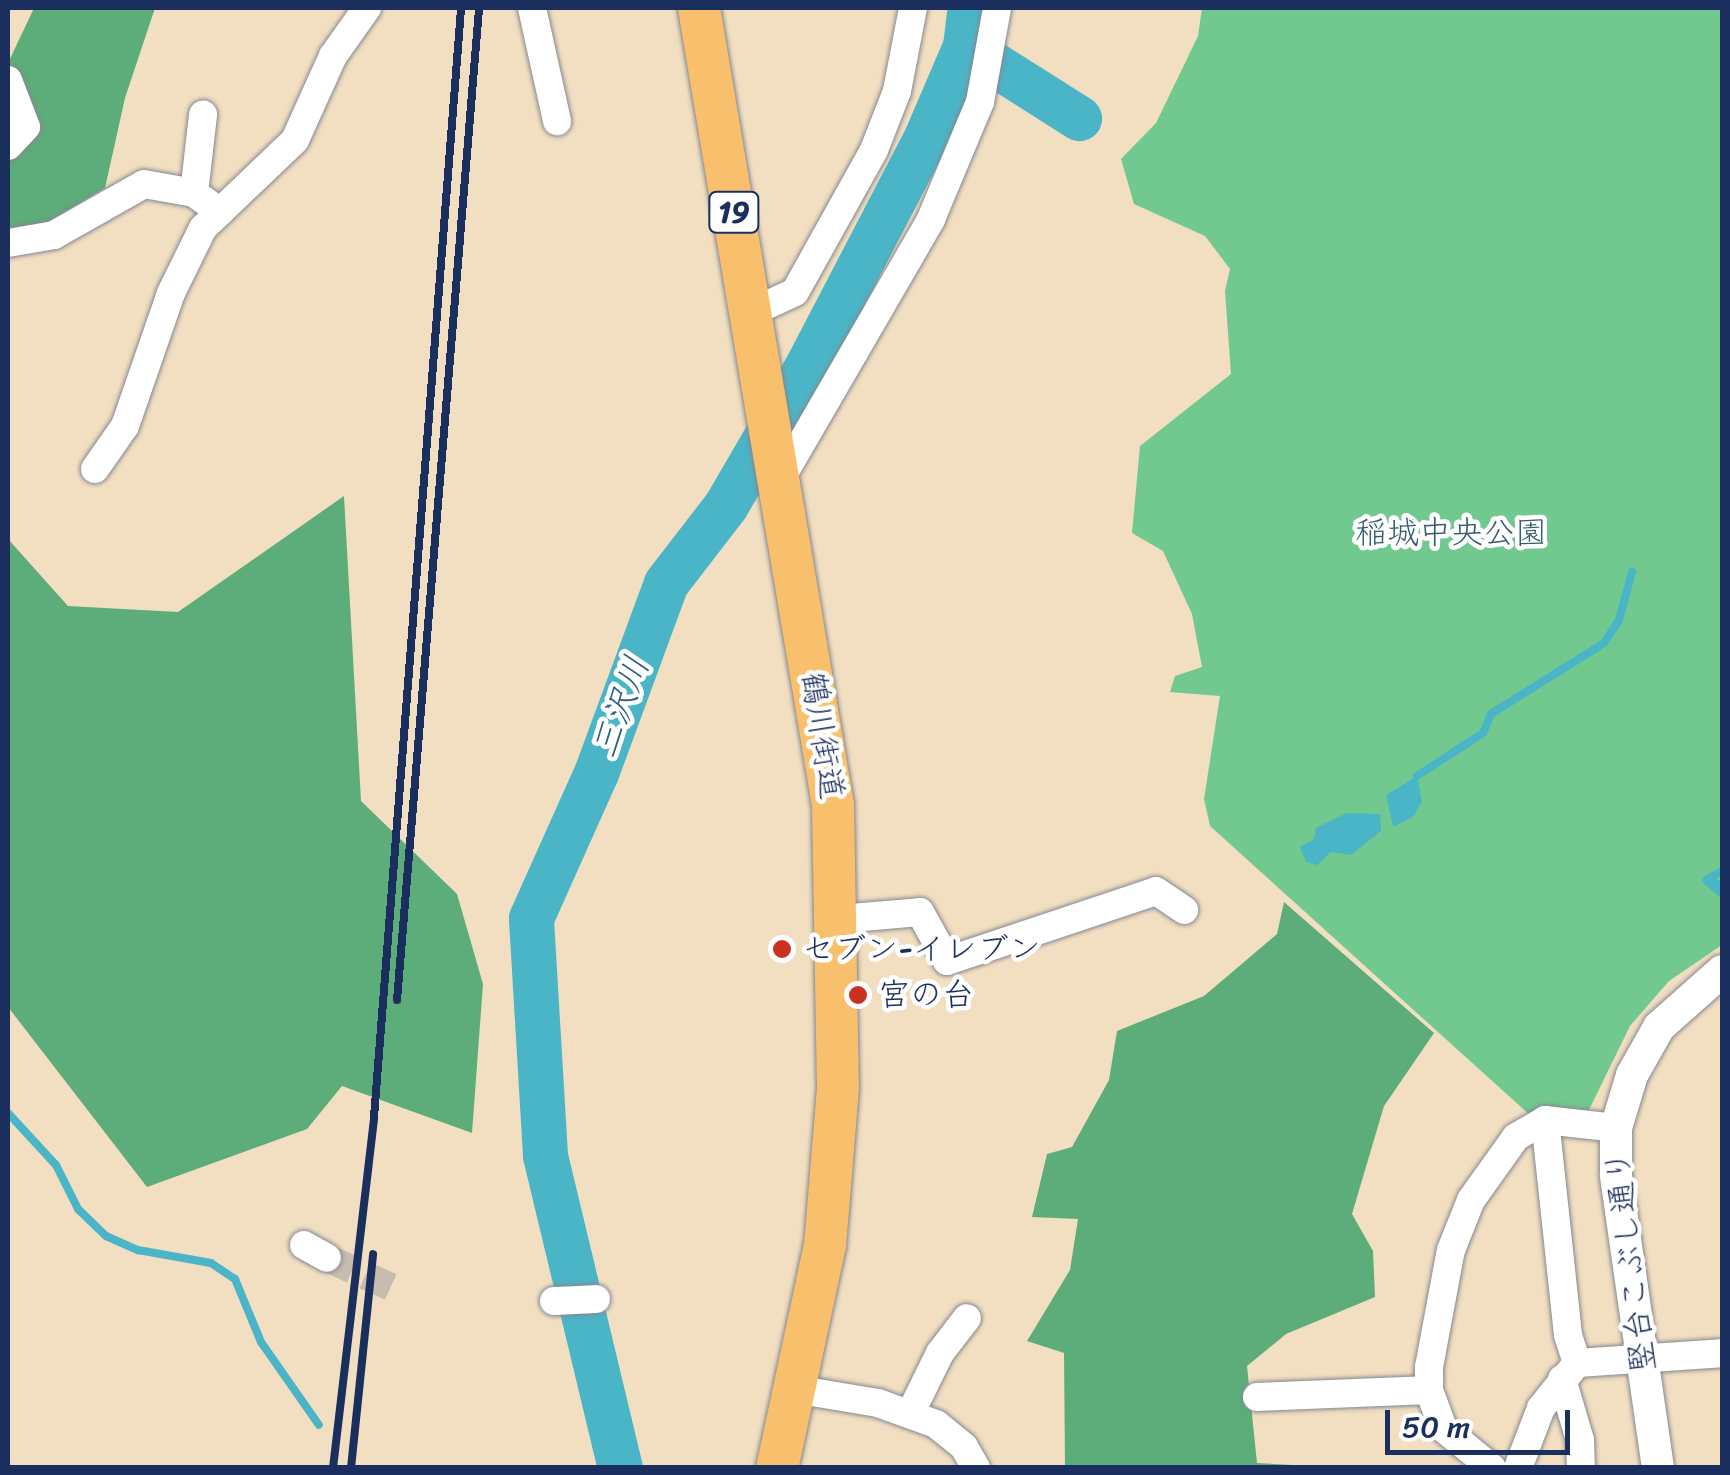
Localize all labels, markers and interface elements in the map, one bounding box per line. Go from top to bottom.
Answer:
road number: 19 [706,187,762,237]
park label: 稲城中央公園 [1355,514,1547,552]
water label: 三沢川 [582,650,658,764]
street label: 鶴川街道 [793,670,851,802]
place label: セブン-イレブン [802,930,1041,968]
marker: セブン-イレブン [771,938,793,960]
place label: 宮の台 [878,976,974,1014]
marker: 宮の台 [847,984,869,1006]
street label: 竪台こぶし通り [1598,1147,1664,1375]
scale bar [1390,1390,1575,1452]
text: 50 m [1402,1400,1470,1454]

